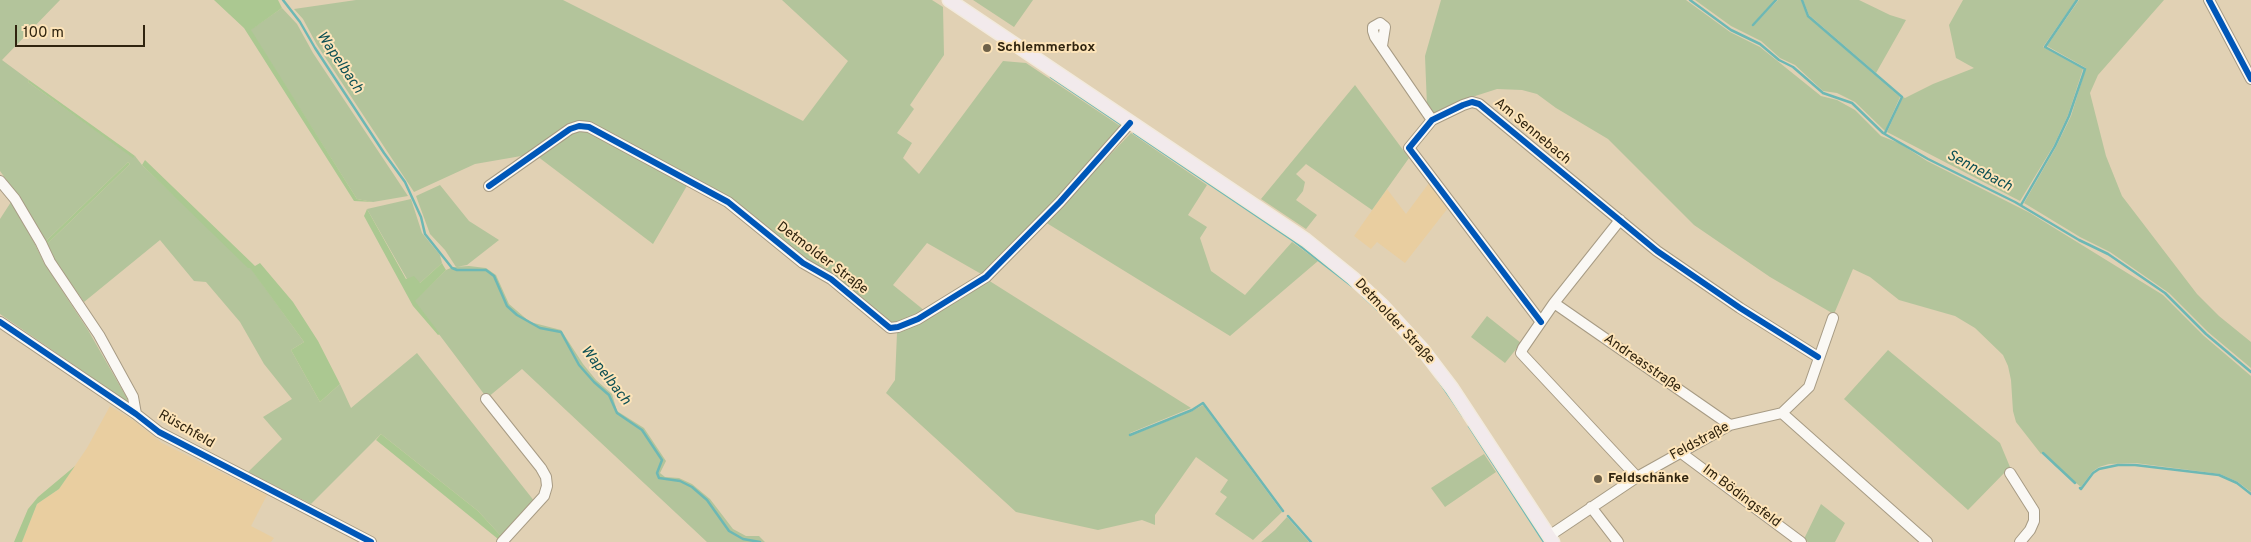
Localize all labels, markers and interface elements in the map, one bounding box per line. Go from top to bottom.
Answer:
scale bar [18,15,148,47]
text: 100 m [23,24,64,43]
water label: Wapelbach [312,29,366,97]
place label: Schlemmerbox [997,40,1095,56]
marker: Schlemmerbox [981,42,993,54]
street label: Am Sennebach [1490,95,1574,169]
water label: Sennebach [1943,147,2015,197]
street label: Detmolder Straße [773,219,871,299]
street label: Detmolder Straße [1350,276,1438,368]
street label: Andreasstraße [1600,331,1684,397]
water label: Wapelbach [576,343,634,409]
street label: Rüschfeld [155,407,217,453]
street label: Feldstraße [1667,419,1733,465]
street label: Im Bödingsfeld [1699,462,1783,532]
place label: Feldschänke [1608,471,1689,487]
marker: Feldschänke [1592,473,1604,485]

